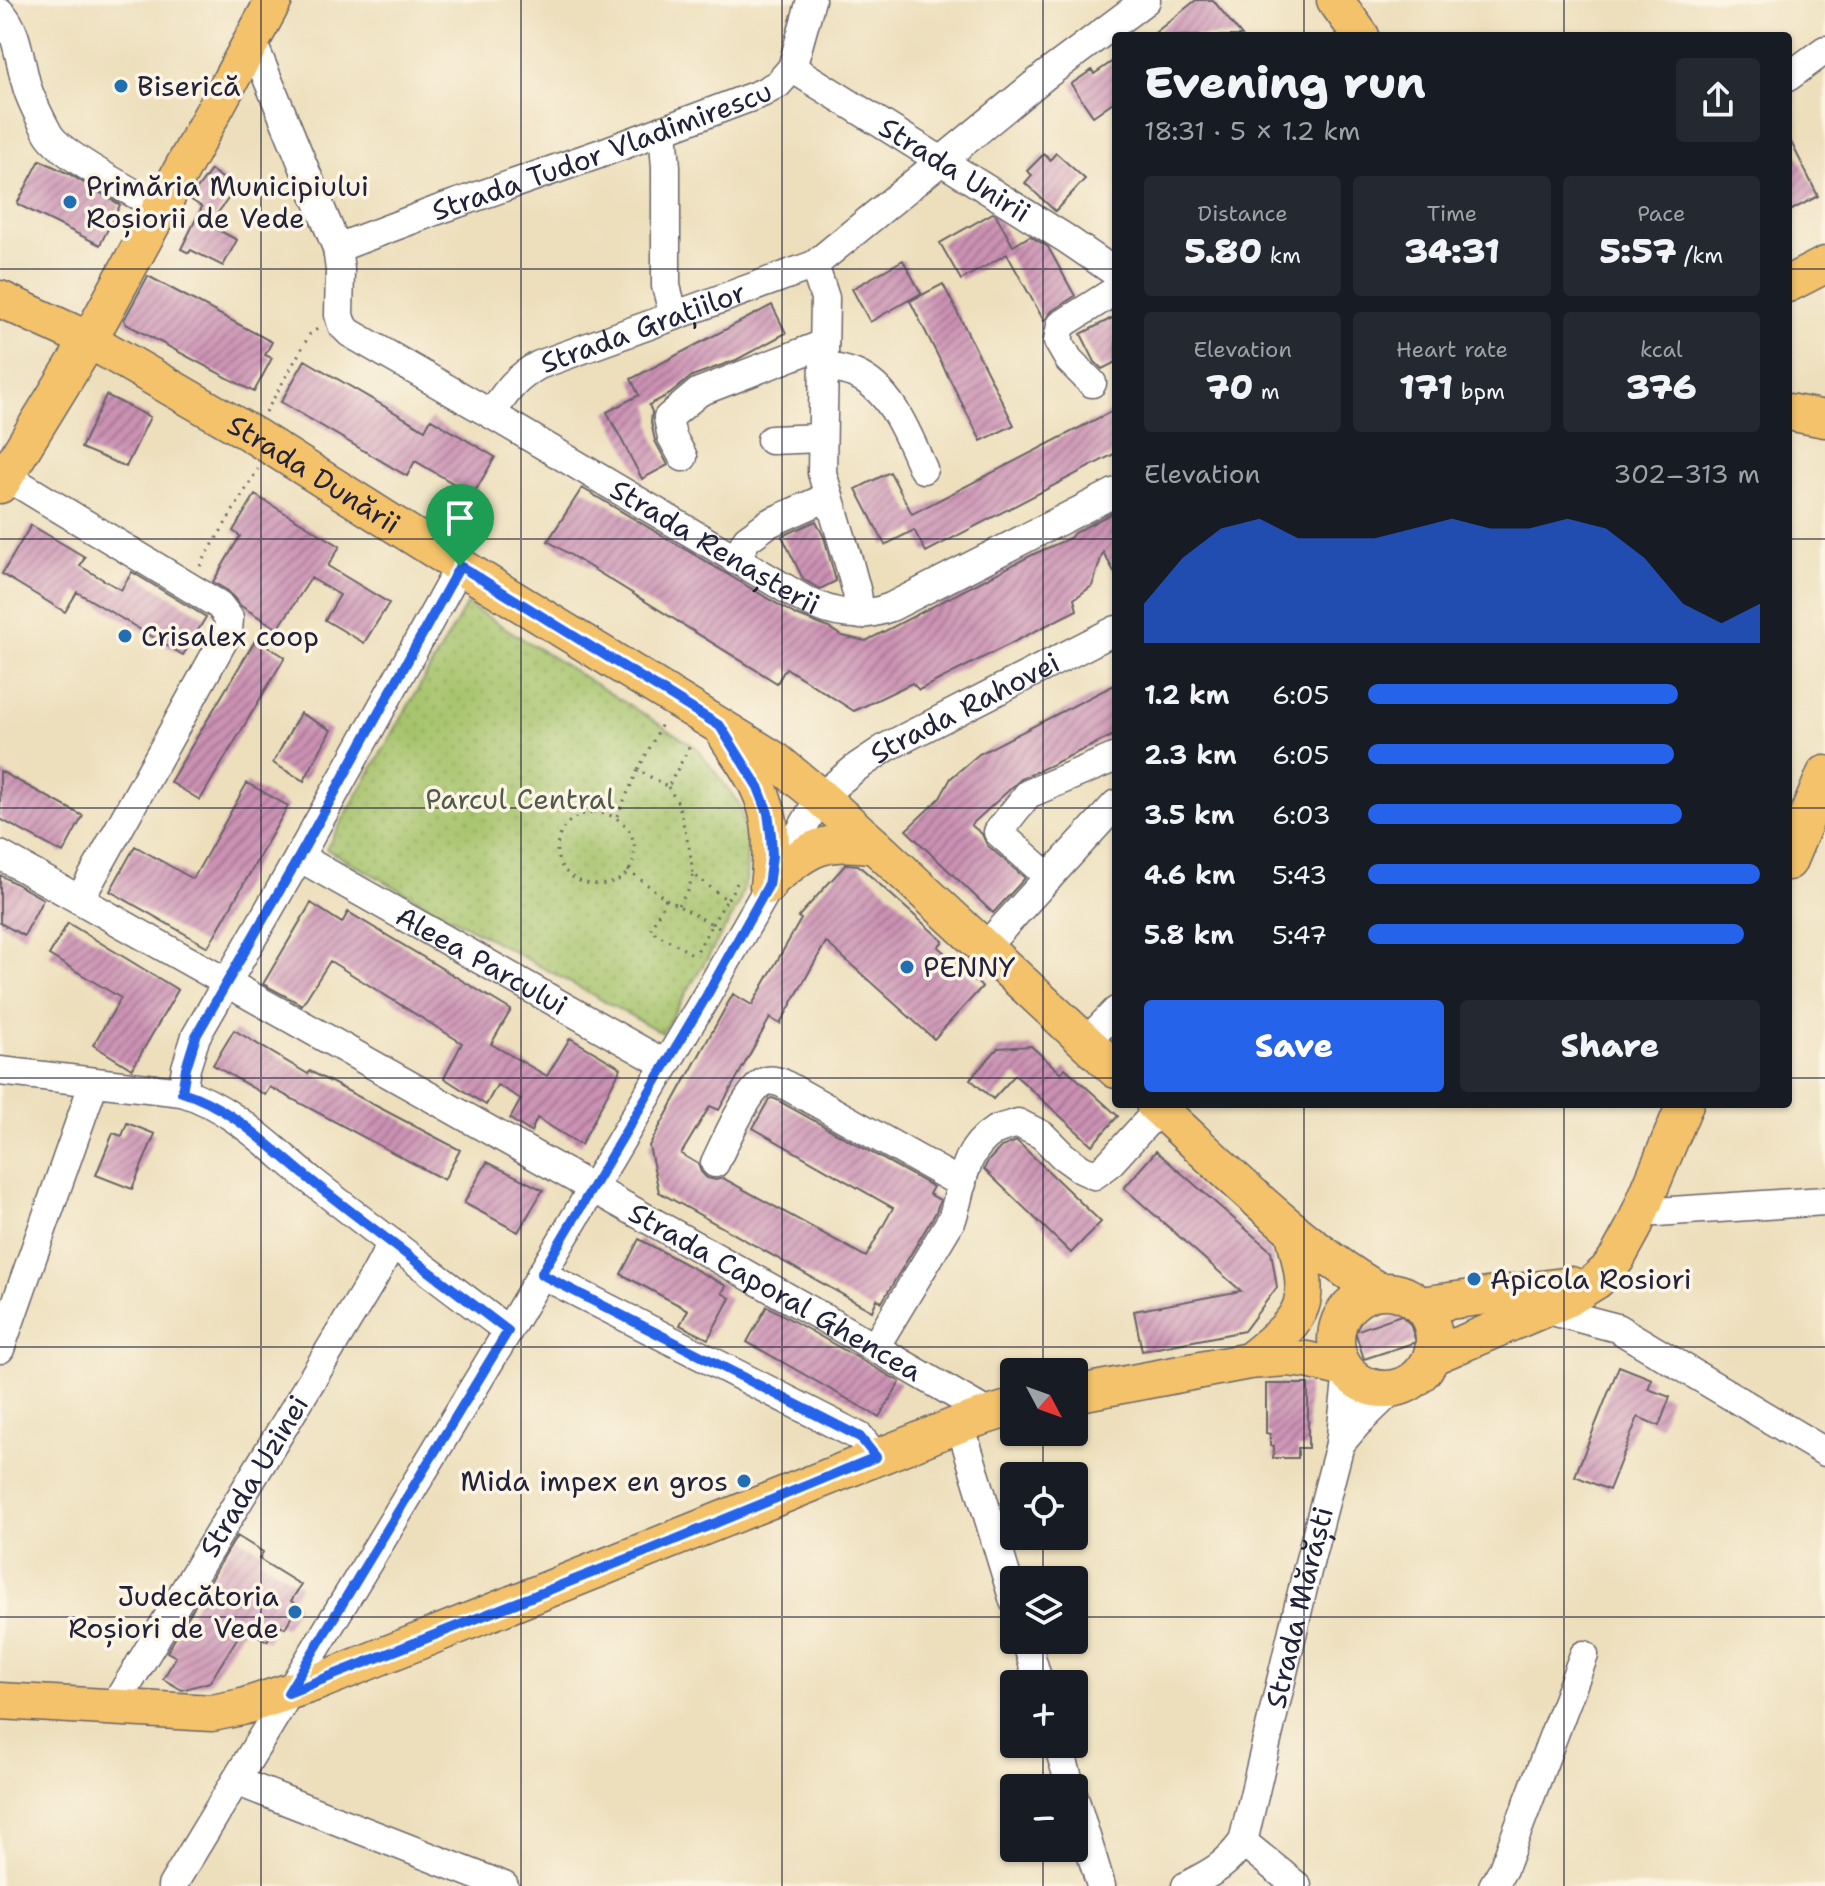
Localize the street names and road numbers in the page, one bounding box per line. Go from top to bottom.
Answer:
street label: Strada Tudor Vladimirescu [427,72,779,230]
street label: Strada Unirii [872,108,1038,231]
street label: Strada Grațiilor [535,273,751,382]
street label: Strada Dunării [221,405,408,543]
street label: Strada Renașterii [603,470,826,624]
street label: Strada Rahovei [862,643,1066,772]
street label: Aleea Parcului [389,897,575,1024]
street label: Strada Caporal Ghencea [622,1193,929,1390]
street label: Strada Uzinei [190,1388,317,1564]
street label: Strada Mărăști [1256,1503,1342,1712]

